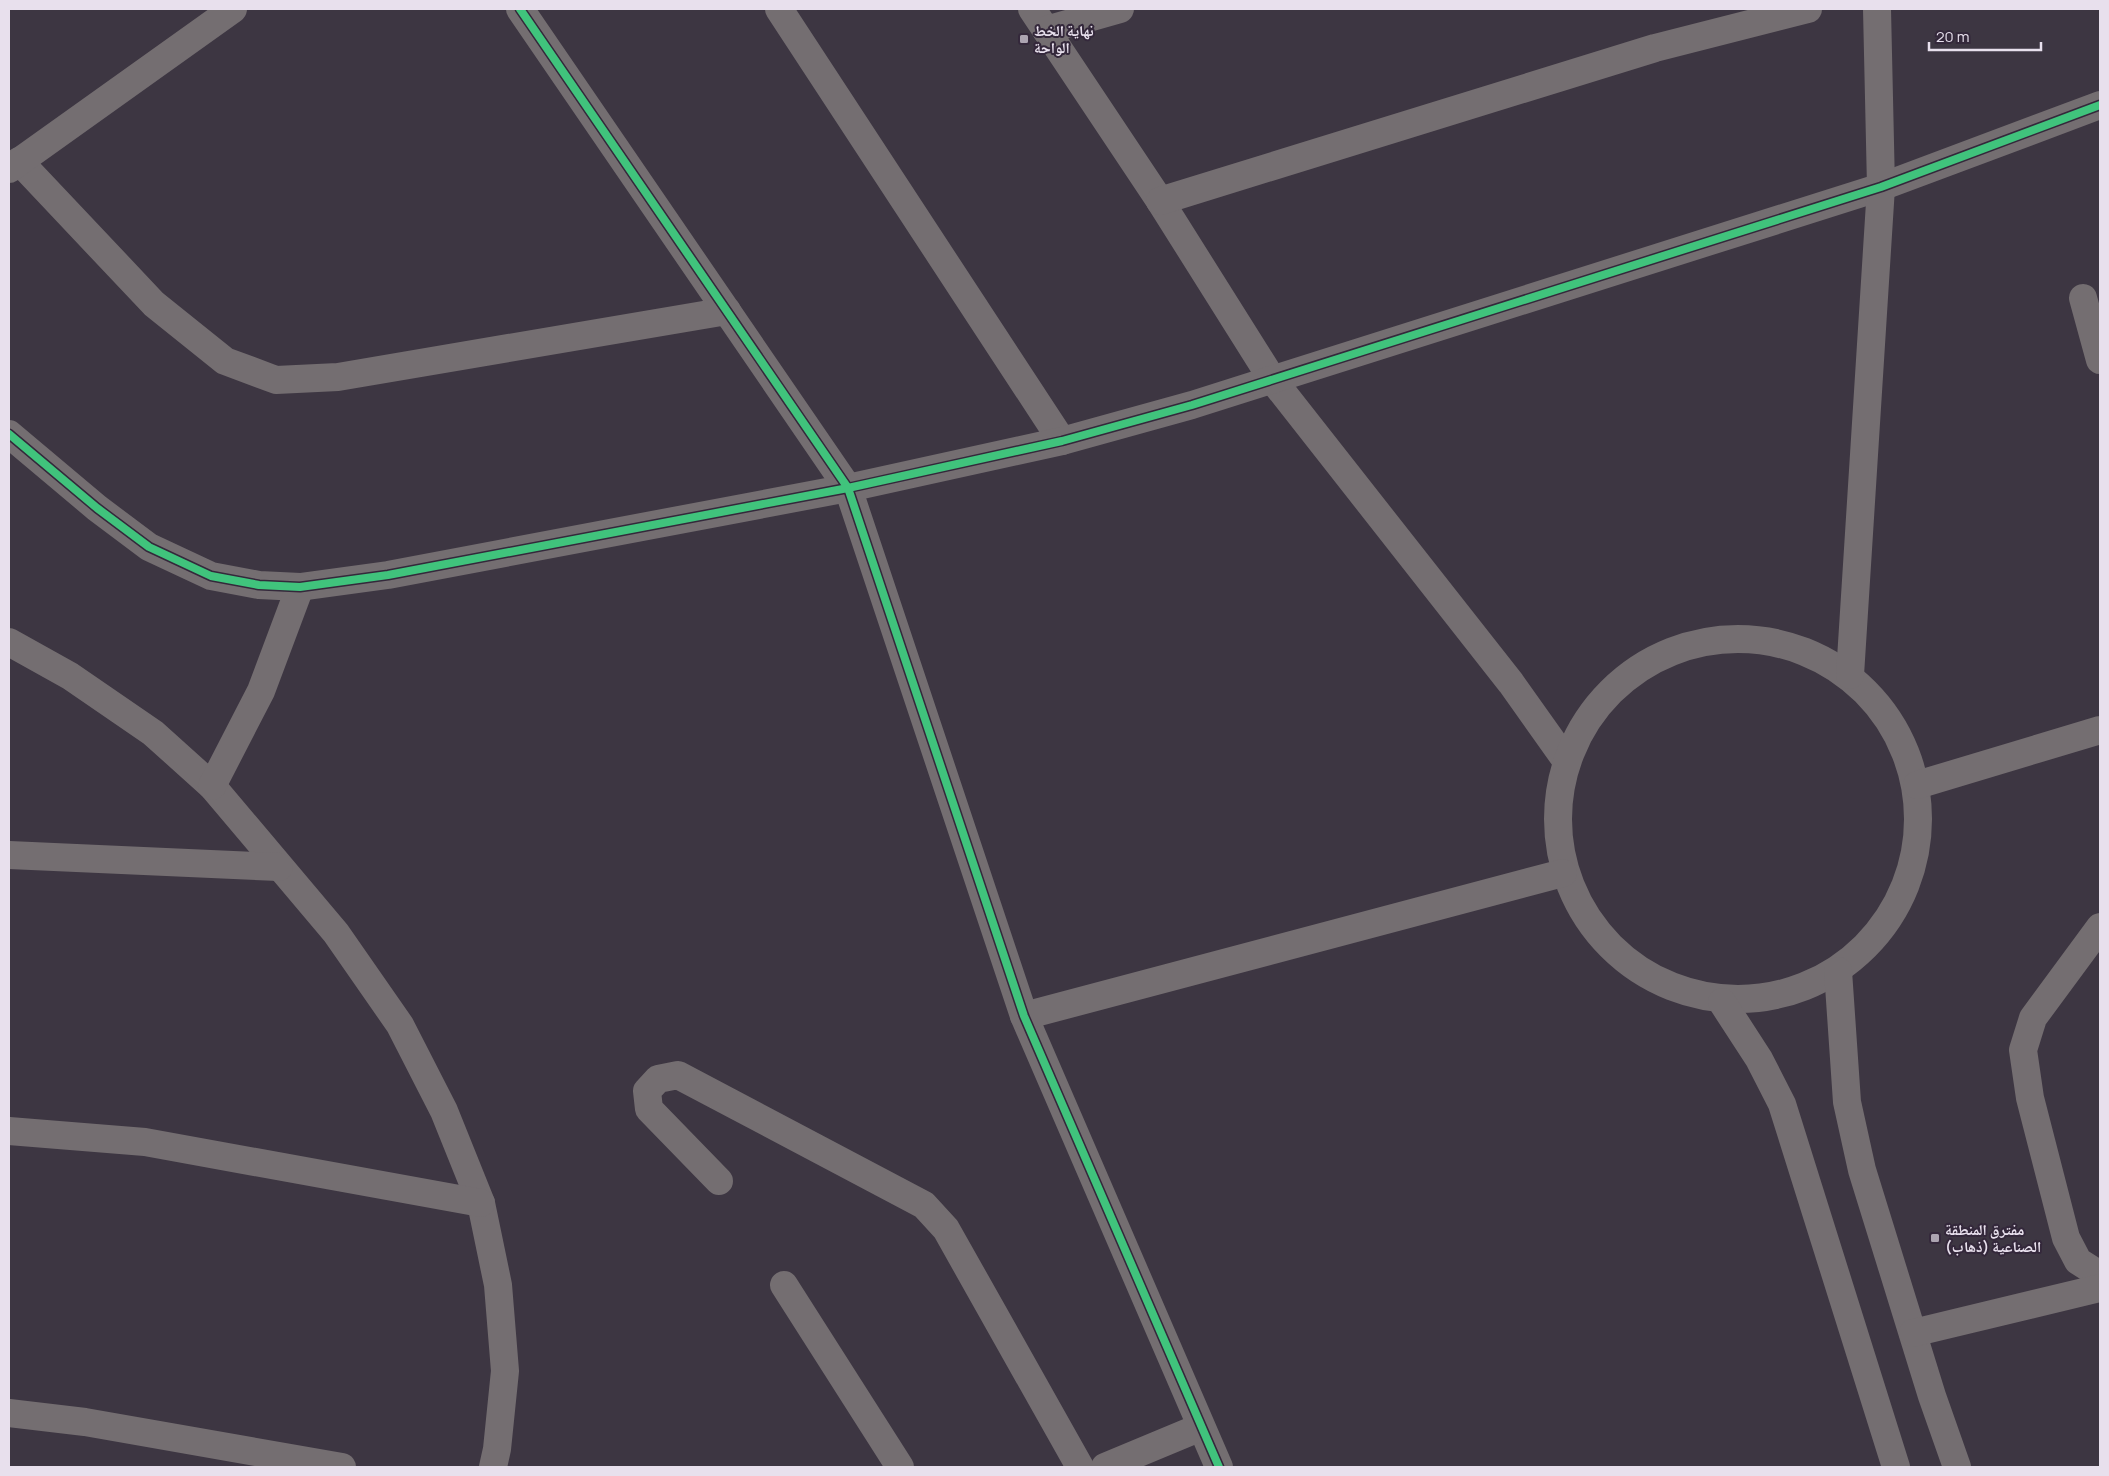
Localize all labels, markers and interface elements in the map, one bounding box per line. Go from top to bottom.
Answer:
place label: نهاية الخط الواحة [1034,20,1094,58]
scale bar [1929,20,2042,52]
text: 20 m [1936,26,1969,47]
marker: نهاية الخط الواحة [1018,33,1030,45]
place label: مفترق المنطقة الصناعية (ذهاب) [1945,1219,2041,1257]
marker: مفترق المنطقة الصناعية (ذهاب) [1929,1232,1941,1244]

